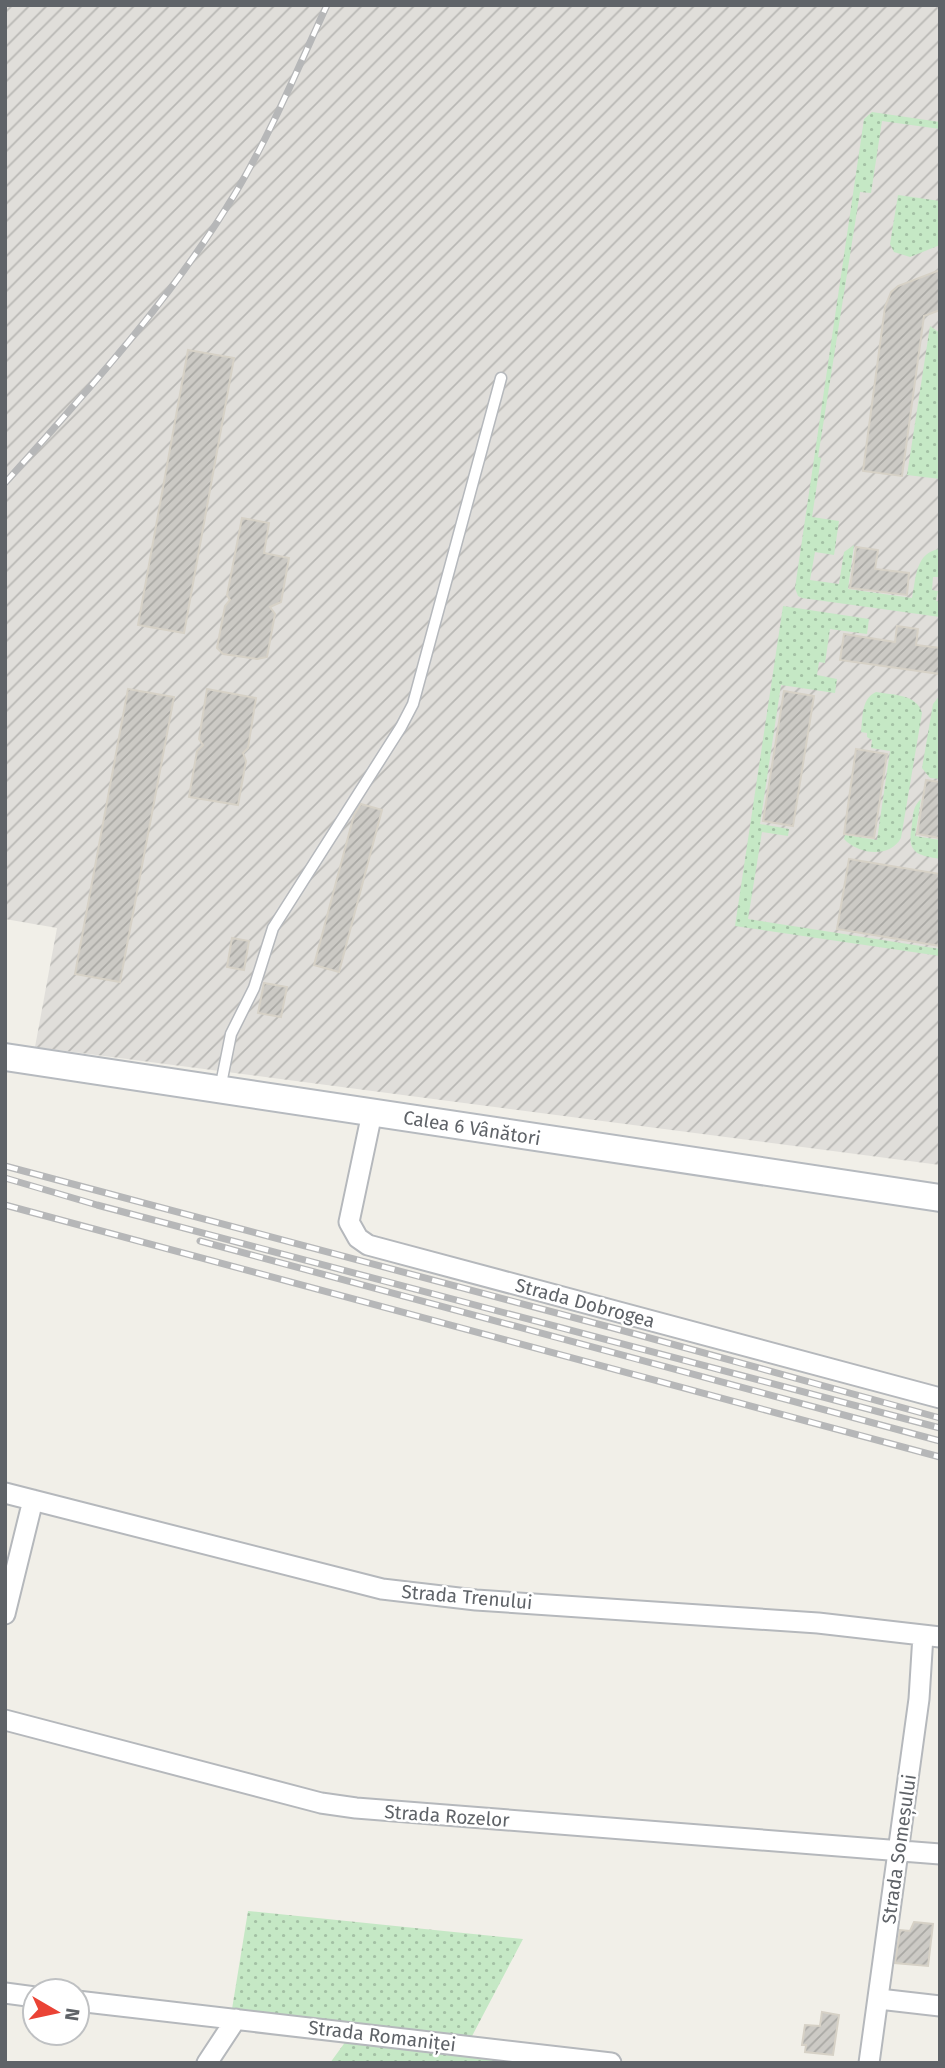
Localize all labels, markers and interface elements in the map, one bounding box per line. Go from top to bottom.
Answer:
street label: Calea 6 Vânători [402,1106,542,1150]
street label: Strada Dobrogea [513,1273,657,1333]
street label: Strada Trenului [400,1580,534,1614]
street label: Strada Someșului [877,1773,922,1925]
street label: Strada Rozelor [384,1800,511,1832]
north arrow [21,1977,91,2047]
text: N [60,2007,85,2023]
street label: Strada Romaniței [307,2016,457,2057]

